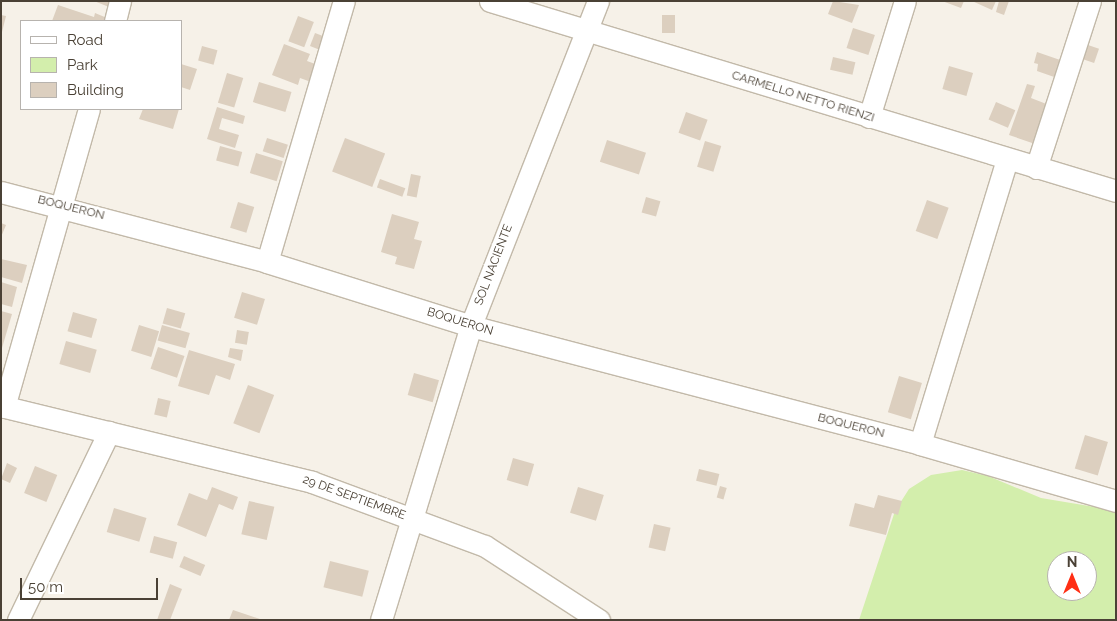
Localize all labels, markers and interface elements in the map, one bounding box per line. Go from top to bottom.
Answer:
legend [20,20,182,110]
text: Road [67,31,103,49]
text: Park [67,56,98,74]
street label: CARMELLO NETTO RIENZI [730,68,876,126]
text: Building [67,81,124,99]
street label: BOQUERON [36,193,106,223]
street label: SOL NACIENTE [472,222,516,308]
street label: BOQUERON [425,305,495,339]
street label: BOQUERON [816,411,886,441]
street label: 29 DE SEPTIEMBRE [301,473,407,523]
north arrow [1047,551,1097,601]
text: N [1067,554,1077,570]
scale bar [22,568,160,600]
text: 50 m [28,578,63,596]

